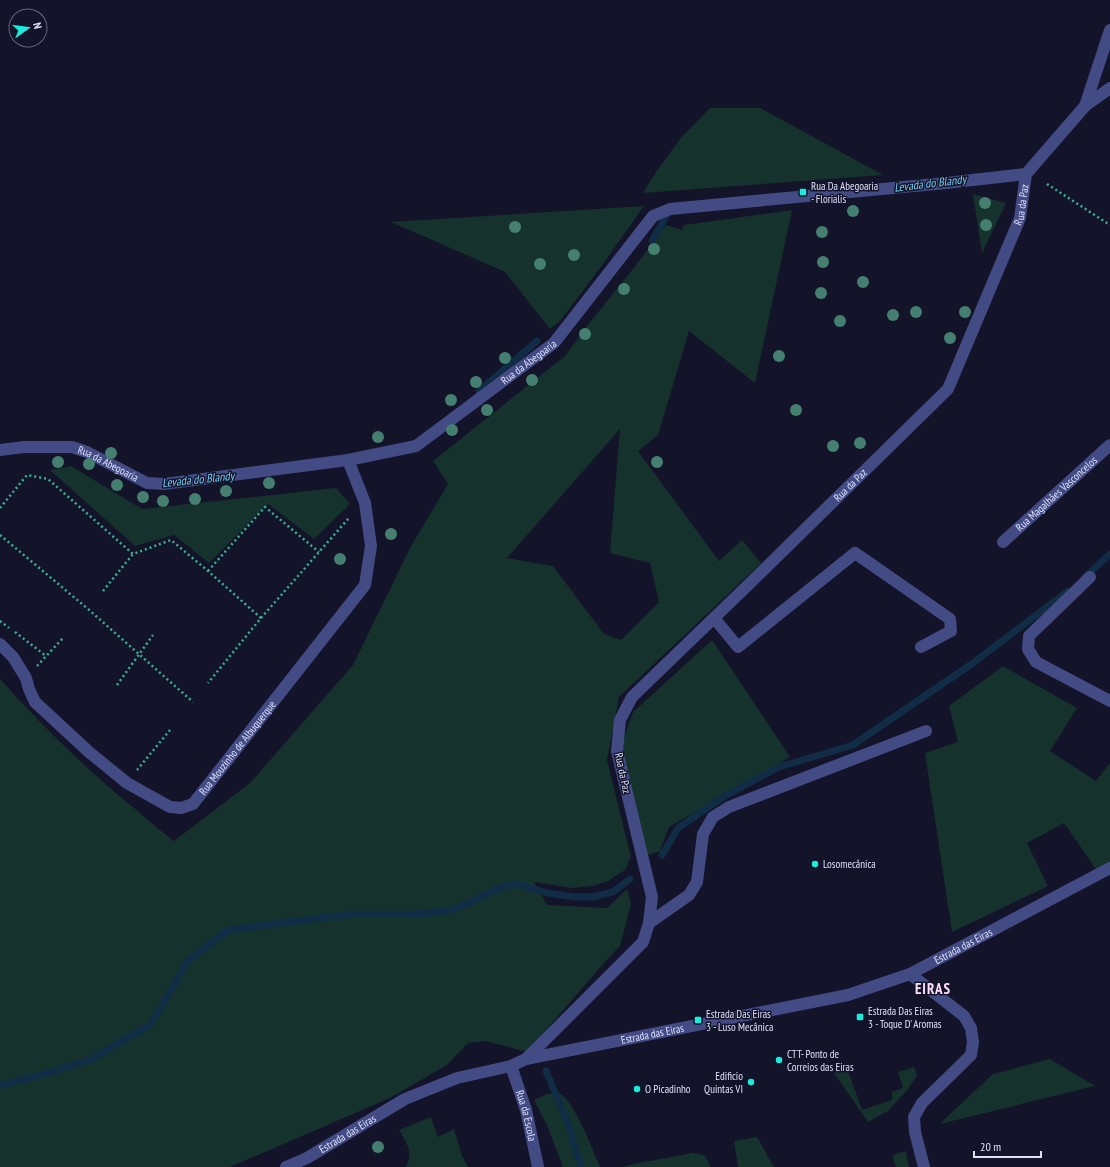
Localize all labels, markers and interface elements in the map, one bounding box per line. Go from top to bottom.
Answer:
north arrow [8,8,48,48]
text: N [30,21,45,30]
water label: Levada do Blandy [893,171,968,195]
place label: Rua Da Abegoaria - Florialis [811,179,878,206]
street label: Rua da Paz [1011,183,1032,227]
marker: Rua Da Abegoaria - Florialis [798,187,808,197]
street label: Rua da Abegoaria [498,337,559,387]
street label: Rua da Abegoaria [76,442,141,484]
street label: Rua Magalhães Vasconcelos [1013,453,1100,534]
street label: Rua da Paz [830,465,870,504]
water label: Levada do Blandy [161,468,236,490]
street label: Rua Mouzinho de Albuquerque [196,697,279,798]
street label: Rua da Paz [612,751,634,795]
place label: Losomecânica [823,857,876,871]
marker: Losomecânica [810,859,820,869]
street label: Estrada das Eiras [932,925,995,967]
district label: EIRAS [915,979,951,998]
place label: Estrada Das Eiras 3 - Toque D' Aromas [868,1004,942,1031]
place label: Estrada Das Eiras 3 - Luso Mecânica [706,1007,773,1034]
marker: Estrada Das Eiras 3 - Toque D' Aromas [855,1012,865,1022]
marker: Estrada Das Eiras 3 - Luso Mecânica [693,1015,703,1025]
street label: Estrada das Eiras [620,1021,685,1047]
place label: CTT- Ponto de Correios das Eiras [787,1047,854,1074]
marker: CTT- Ponto de Correios das Eiras [774,1055,784,1065]
place label: Edificio Quintas VI [704,1069,743,1096]
marker: Edificio Quintas VI [746,1077,756,1087]
place label: O Picadinho [645,1082,691,1096]
marker: O Picadinho [632,1084,642,1094]
street label: Rua da Escola [513,1088,539,1142]
street label: Estrada das Eiras [316,1111,379,1156]
scale bar [974,1133,1041,1159]
text: 20 m [980,1139,1001,1154]

